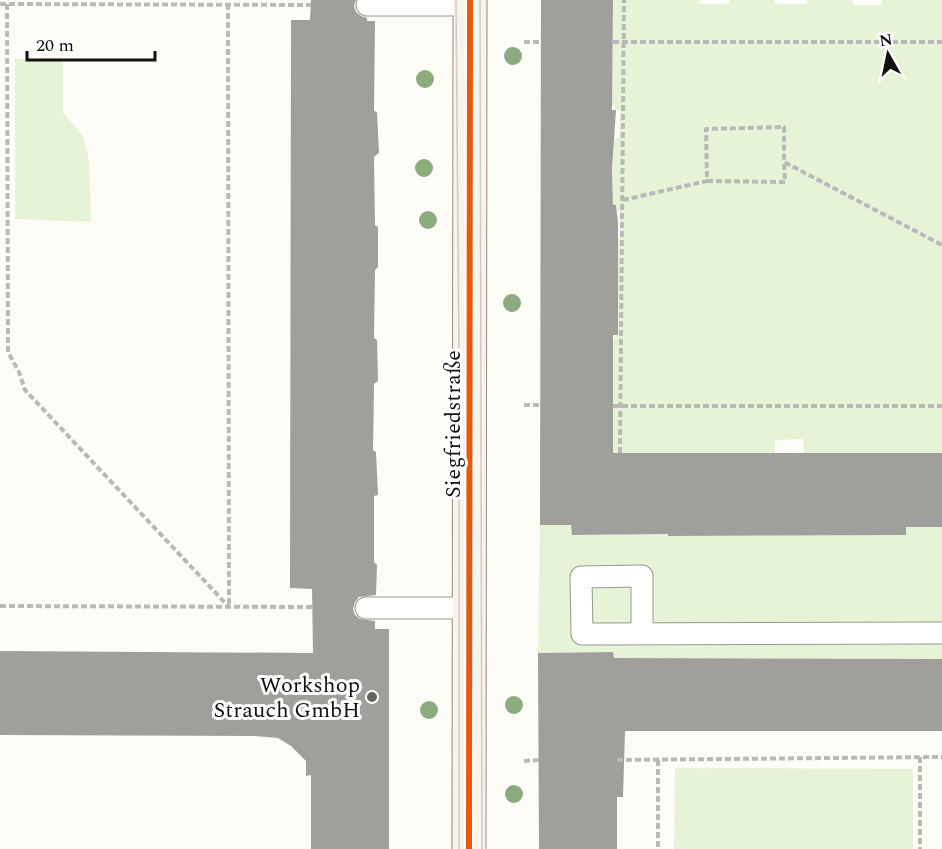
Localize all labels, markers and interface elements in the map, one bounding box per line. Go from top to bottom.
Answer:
scale bar [27,24,154,62]
north arrow [858,24,918,84]
text: N [877,27,894,53]
text: 20 m [36,32,74,59]
street label: Siegfriedstraße [437,350,470,498]
place label: Workshop Strauch GmbH [213,669,360,727]
marker: Workshop Strauch GmbH [365,690,379,704]

